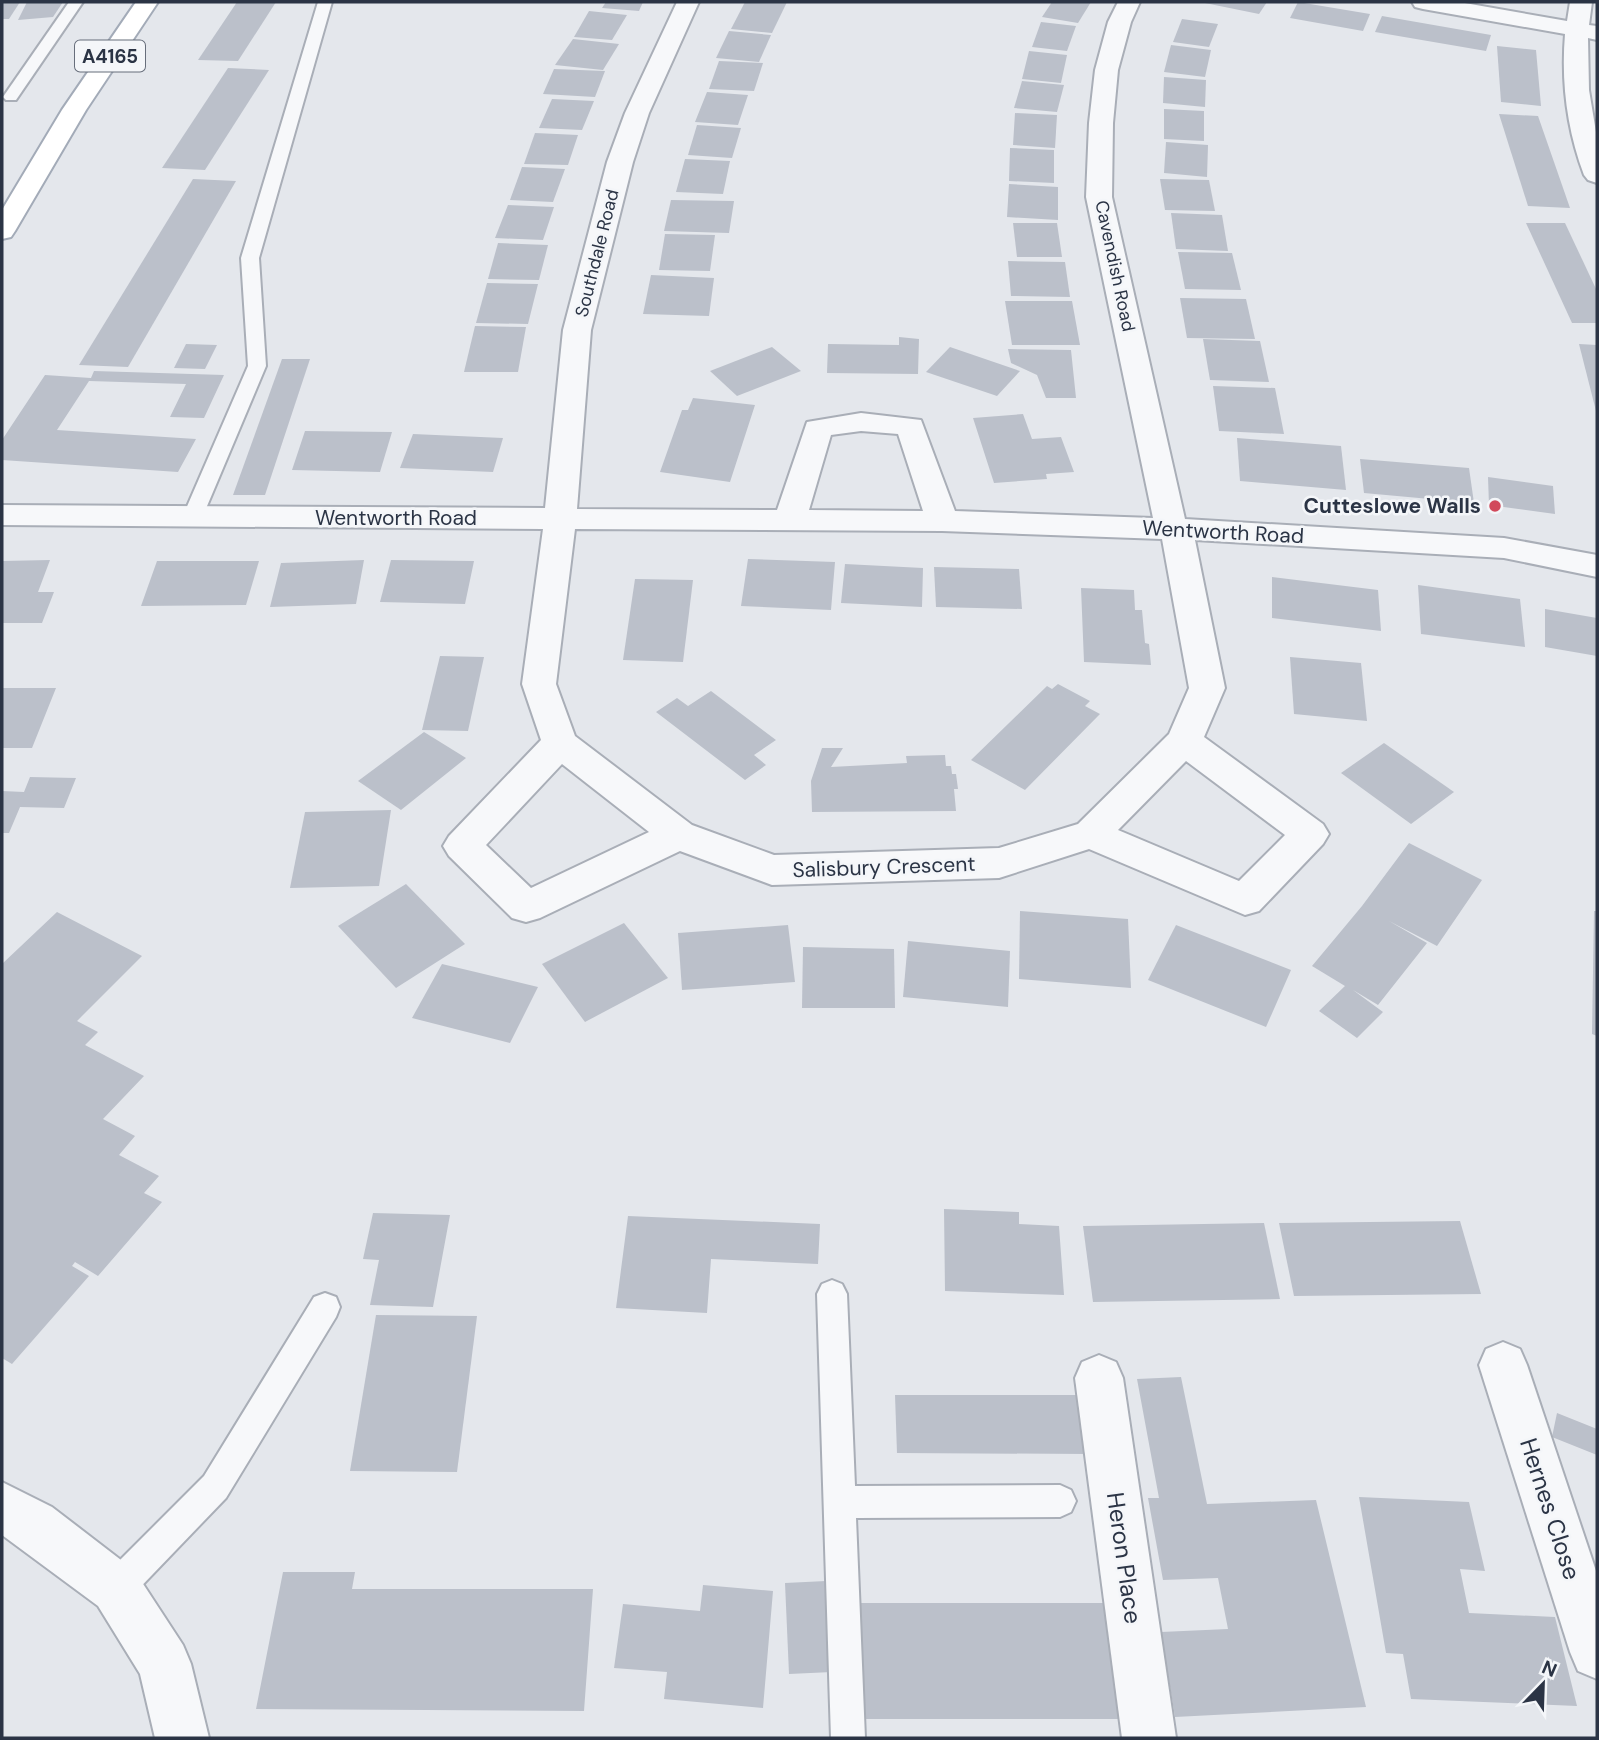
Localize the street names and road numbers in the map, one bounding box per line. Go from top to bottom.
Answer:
road number: A4165 [75,40,145,72]
street label: Southdale Road [570,187,624,319]
street label: Cavendish Road [1089,198,1141,334]
street label: Wentworth Road [315,504,477,532]
street label: Wentworth Road [1141,514,1305,550]
street label: Salisbury Crescent [792,850,976,884]
street label: Hernes Close [1513,1434,1588,1584]
street label: Heron Place [1100,1490,1149,1626]

